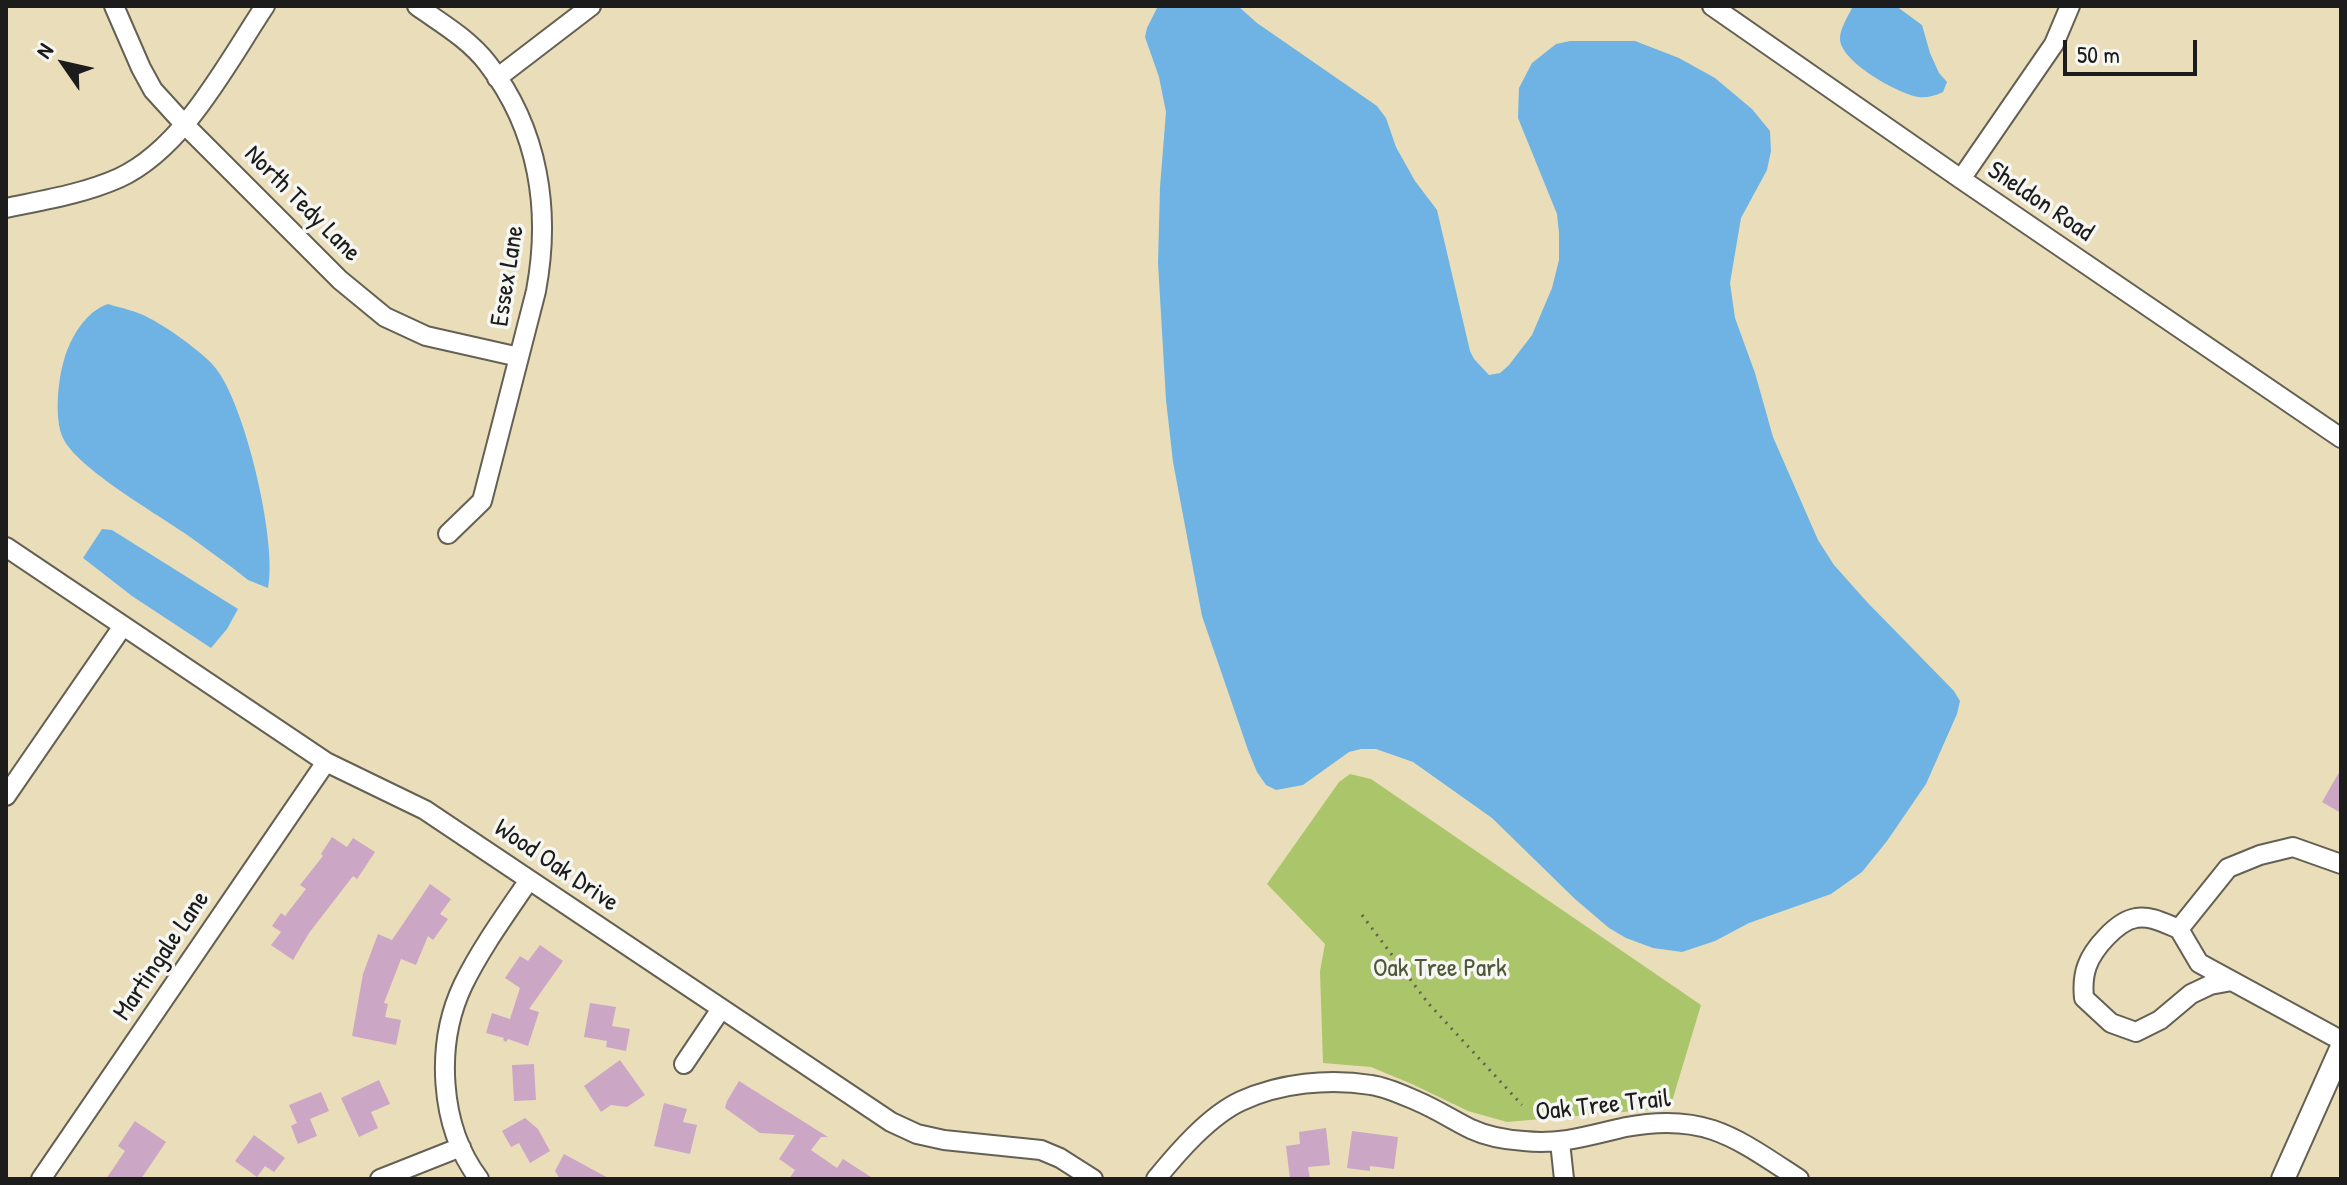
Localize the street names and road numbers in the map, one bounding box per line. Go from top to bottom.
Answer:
street label: North Tedy Lane [237,139,367,269]
street label: Sheldon Road [1981,155,2099,249]
street label: Essex Lane [485,223,531,329]
street label: Wood Oak Drive [488,813,624,919]
street label: Martingale Lane [107,885,217,1027]
street label: Oak Tree Trail [1534,1083,1672,1129]

